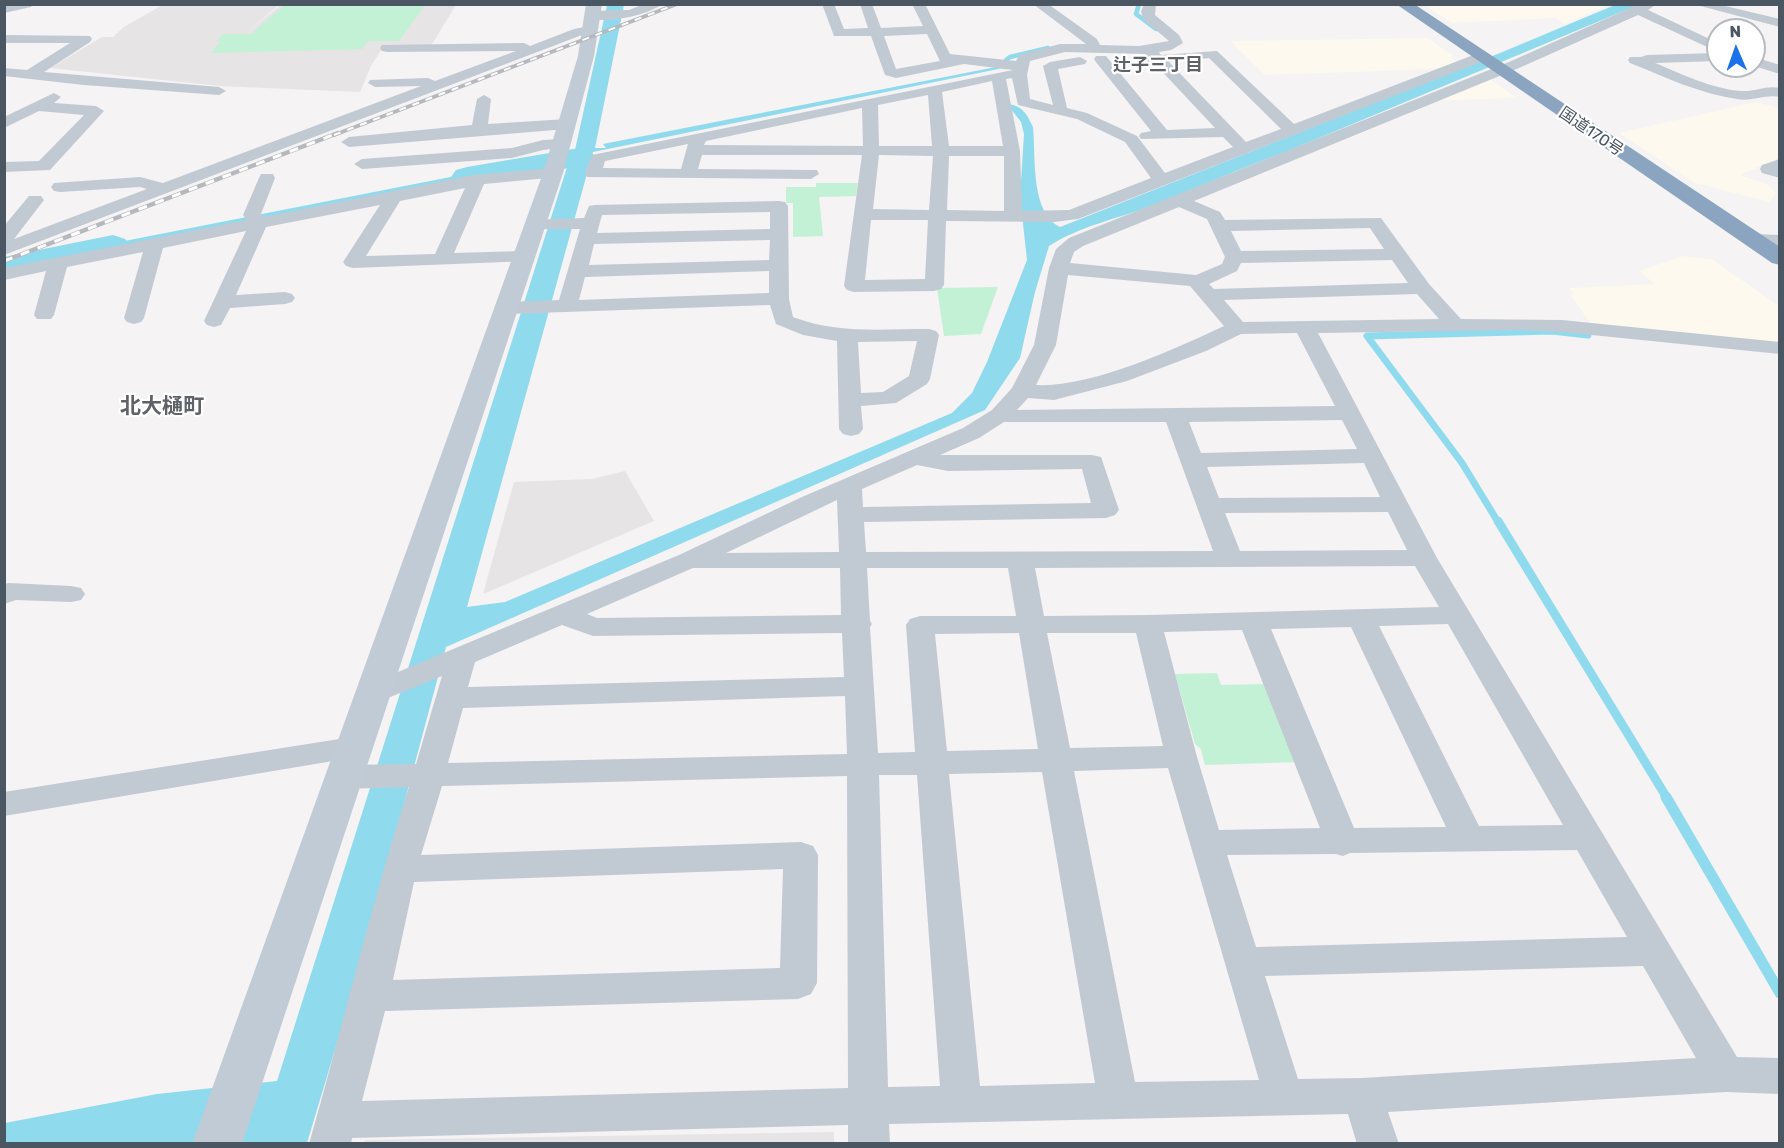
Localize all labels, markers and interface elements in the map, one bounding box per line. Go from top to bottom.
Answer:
north arrow [1706,18,1766,78]
text: N [1729,22,1742,41]
district label: 辻子三丁目 [1113,55,1203,77]
street label: 国道170号 [1555,104,1627,160]
district label: 北大樋町 [120,394,204,420]

